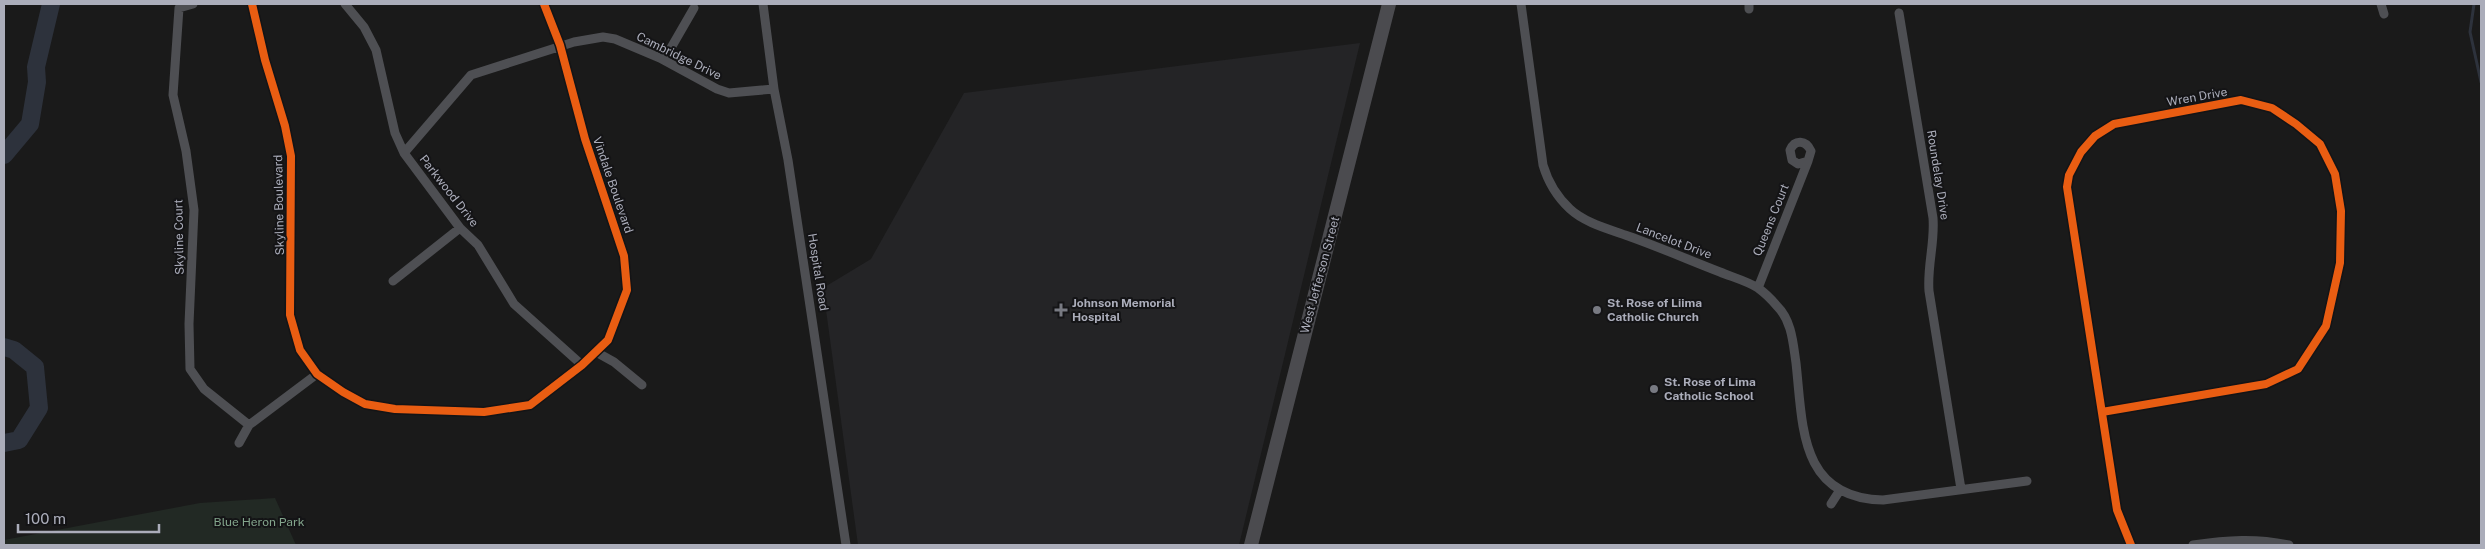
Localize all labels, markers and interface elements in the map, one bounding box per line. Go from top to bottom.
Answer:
street label: Cambridge Drive [634,29,724,83]
street label: Wren Drive [2166,85,2229,109]
street label: Roundelay Drive [1924,129,1952,221]
street label: Vindale Boulevard [590,135,636,235]
street label: Parkwood Drive [417,152,482,230]
street label: Skyline Boulevard [271,155,287,255]
street label: Queens Court [1750,182,1792,258]
street label: Skyline Court [171,199,187,275]
street label: West Jefferson Street [1298,215,1342,335]
street label: Lancelot Drive [1634,220,1714,262]
street label: Hospital Road [805,232,831,312]
place label: Johnson Memorial Hospital [1072,296,1175,324]
place label: St. Rose of Liima Catholic Church [1607,296,1702,324]
marker: Johnson Memorial Hospital [1054,303,1068,317]
marker: St. Rose of Liima Catholic Church [1591,304,1603,316]
place label: St. Rose of Lima Catholic School [1664,375,1756,403]
marker: St. Rose of Lima Catholic School [1648,383,1660,395]
scale bar [18,502,159,534]
text: 100 m [25,510,66,527]
park label: Blue Heron Park [214,515,305,529]

